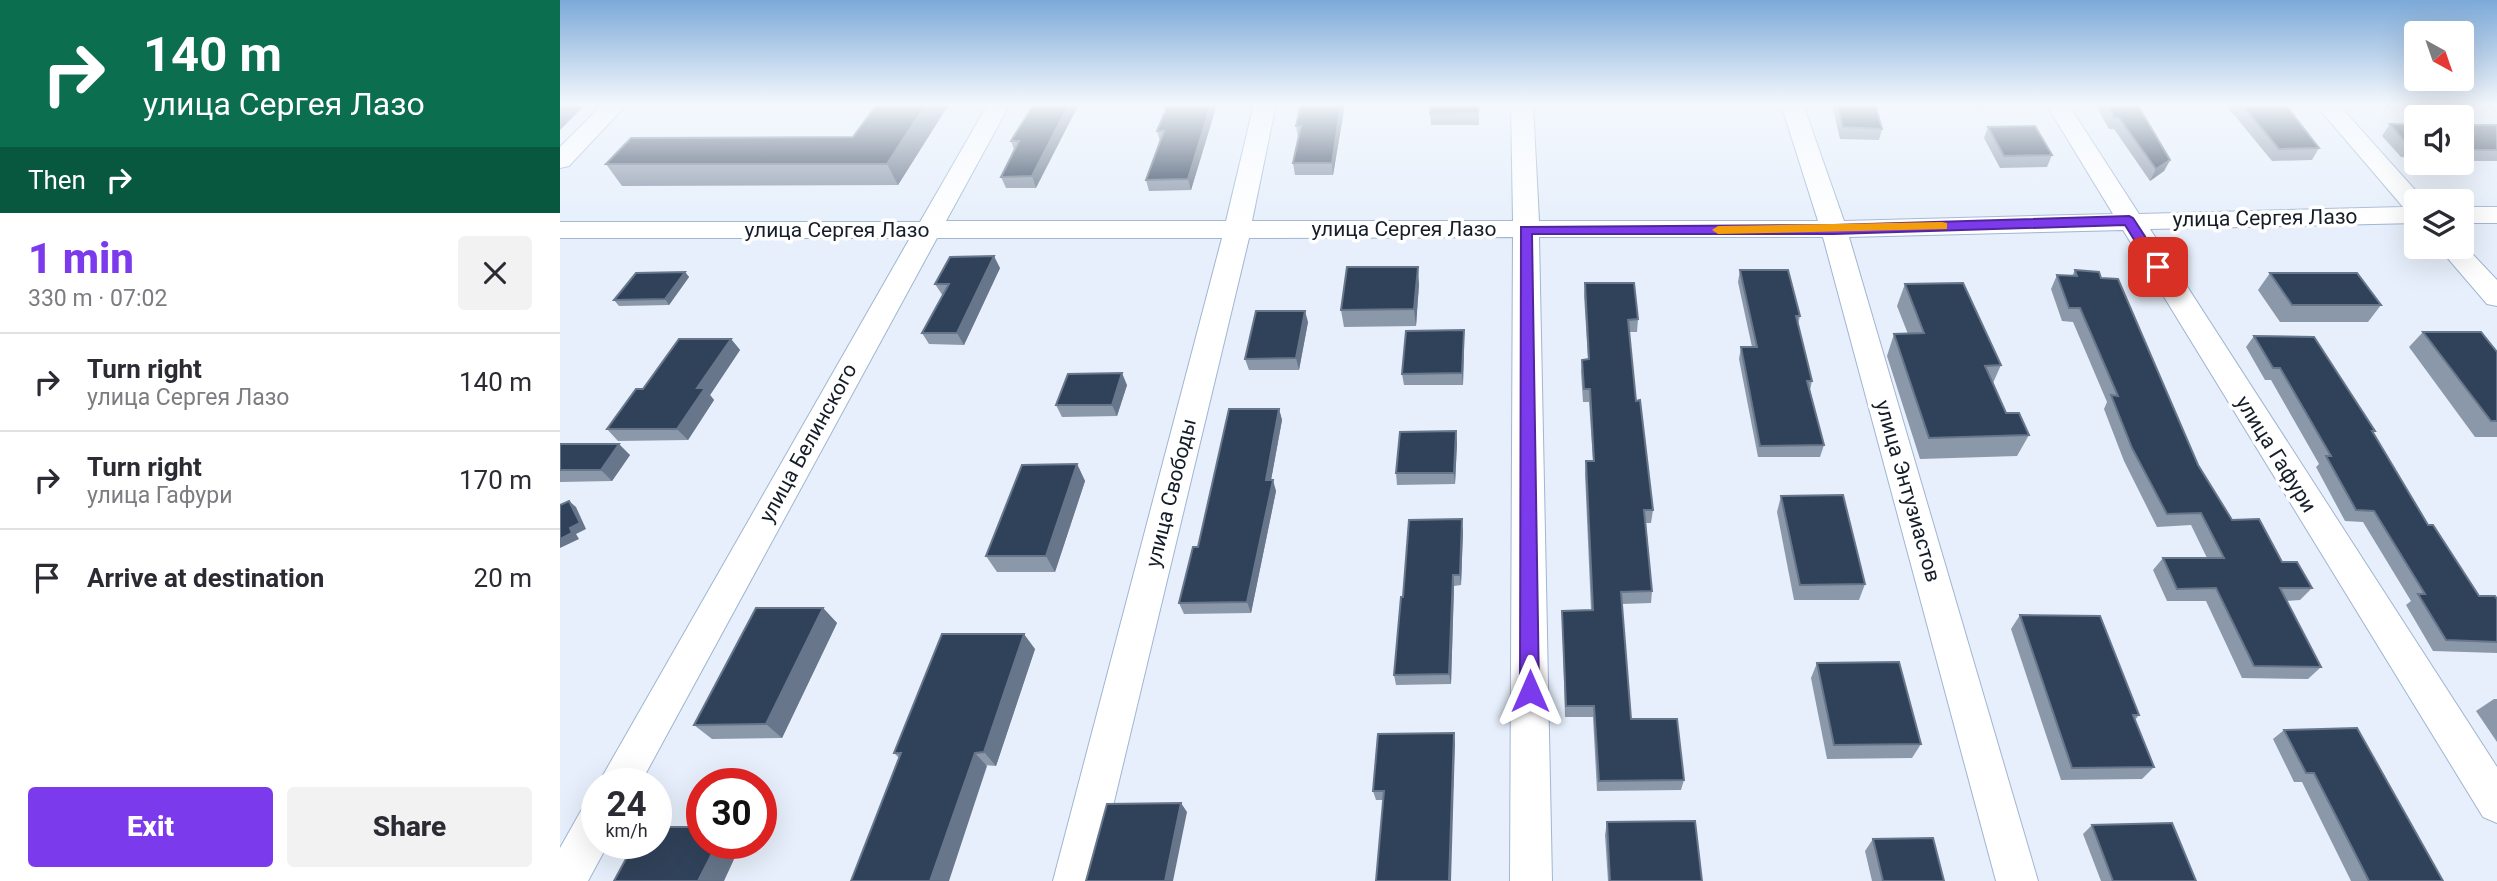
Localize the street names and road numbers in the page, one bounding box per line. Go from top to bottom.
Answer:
street label: улица Сергея Лазо [2172,204,2358,232]
street label: улица Сергея Лазо [1312,217,1496,241]
street label: улица Сергея Лазо [745,218,929,242]
street label: улица Белинского [754,359,862,527]
street label: улица Гафури [2231,391,2321,517]
street label: улица Энтузиастов [1871,397,1945,585]
street label: улица Свободы [1141,416,1201,570]

